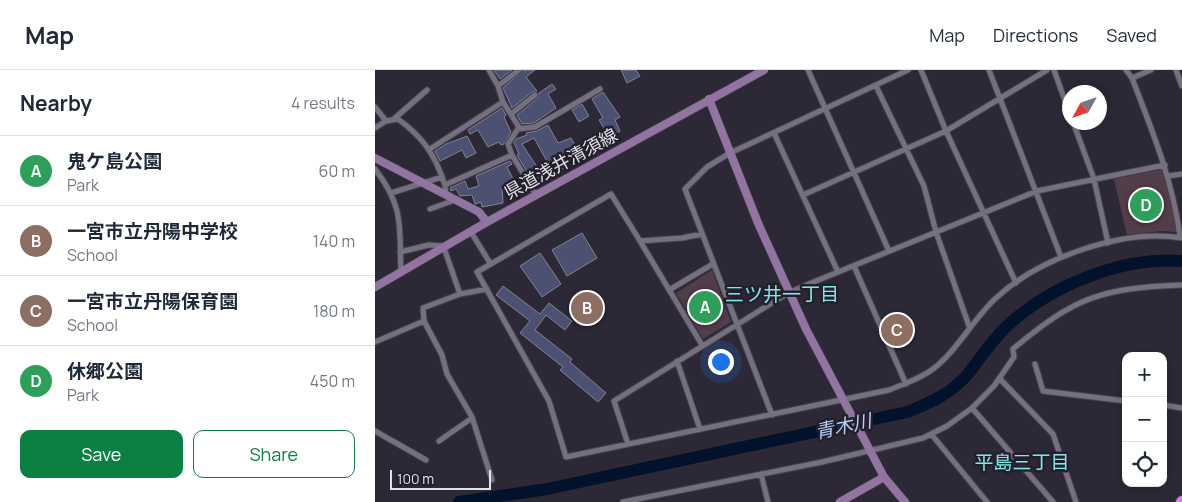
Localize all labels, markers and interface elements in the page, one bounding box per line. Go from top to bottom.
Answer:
text: Map [25,18,74,51]
text: Map [929,23,965,47]
text: Directions [993,23,1078,47]
text: Saved [1106,23,1157,47]
north arrow [1062,85,1107,130]
text: Nearby [20,89,92,117]
text: 4 results [291,92,355,114]
street label: 県道浅井清須線 [500,122,621,204]
text: 鬼ケ島公園 [67,148,162,174]
text: A [31,160,41,182]
text: 60 m [319,160,355,182]
text: Park [67,174,99,196]
pin: D [1130,186,1162,224]
text: 一宮市立丹陽中学校 [67,218,238,244]
text: B [31,230,41,252]
text: 140 m [313,230,355,252]
text: School [67,244,118,266]
district label: 三ツ井一丁目 [725,281,839,307]
text: 一宮市立丹陽保育園 [67,288,238,314]
pin: A [689,288,721,326]
pin: B [571,289,603,327]
text: C [30,300,42,322]
text: 180 m [313,300,355,322]
pin: C [881,311,913,349]
text: School [67,314,118,336]
your location [708,349,734,375]
map controls [1122,352,1167,487]
button: + [1122,352,1167,397]
text: 休郷公園 [67,358,143,384]
text: D [30,370,42,392]
text: 450 m [310,370,355,392]
text: Park [67,384,99,406]
button: − [1122,397,1167,442]
water label: 青木川 [812,407,876,445]
button: Save [20,430,183,478]
button: Share [193,430,355,478]
button: locate [1122,442,1167,487]
district label: 平島三丁目 [974,449,1070,475]
scale bar [390,467,491,490]
text: 100 m [397,469,434,488]

